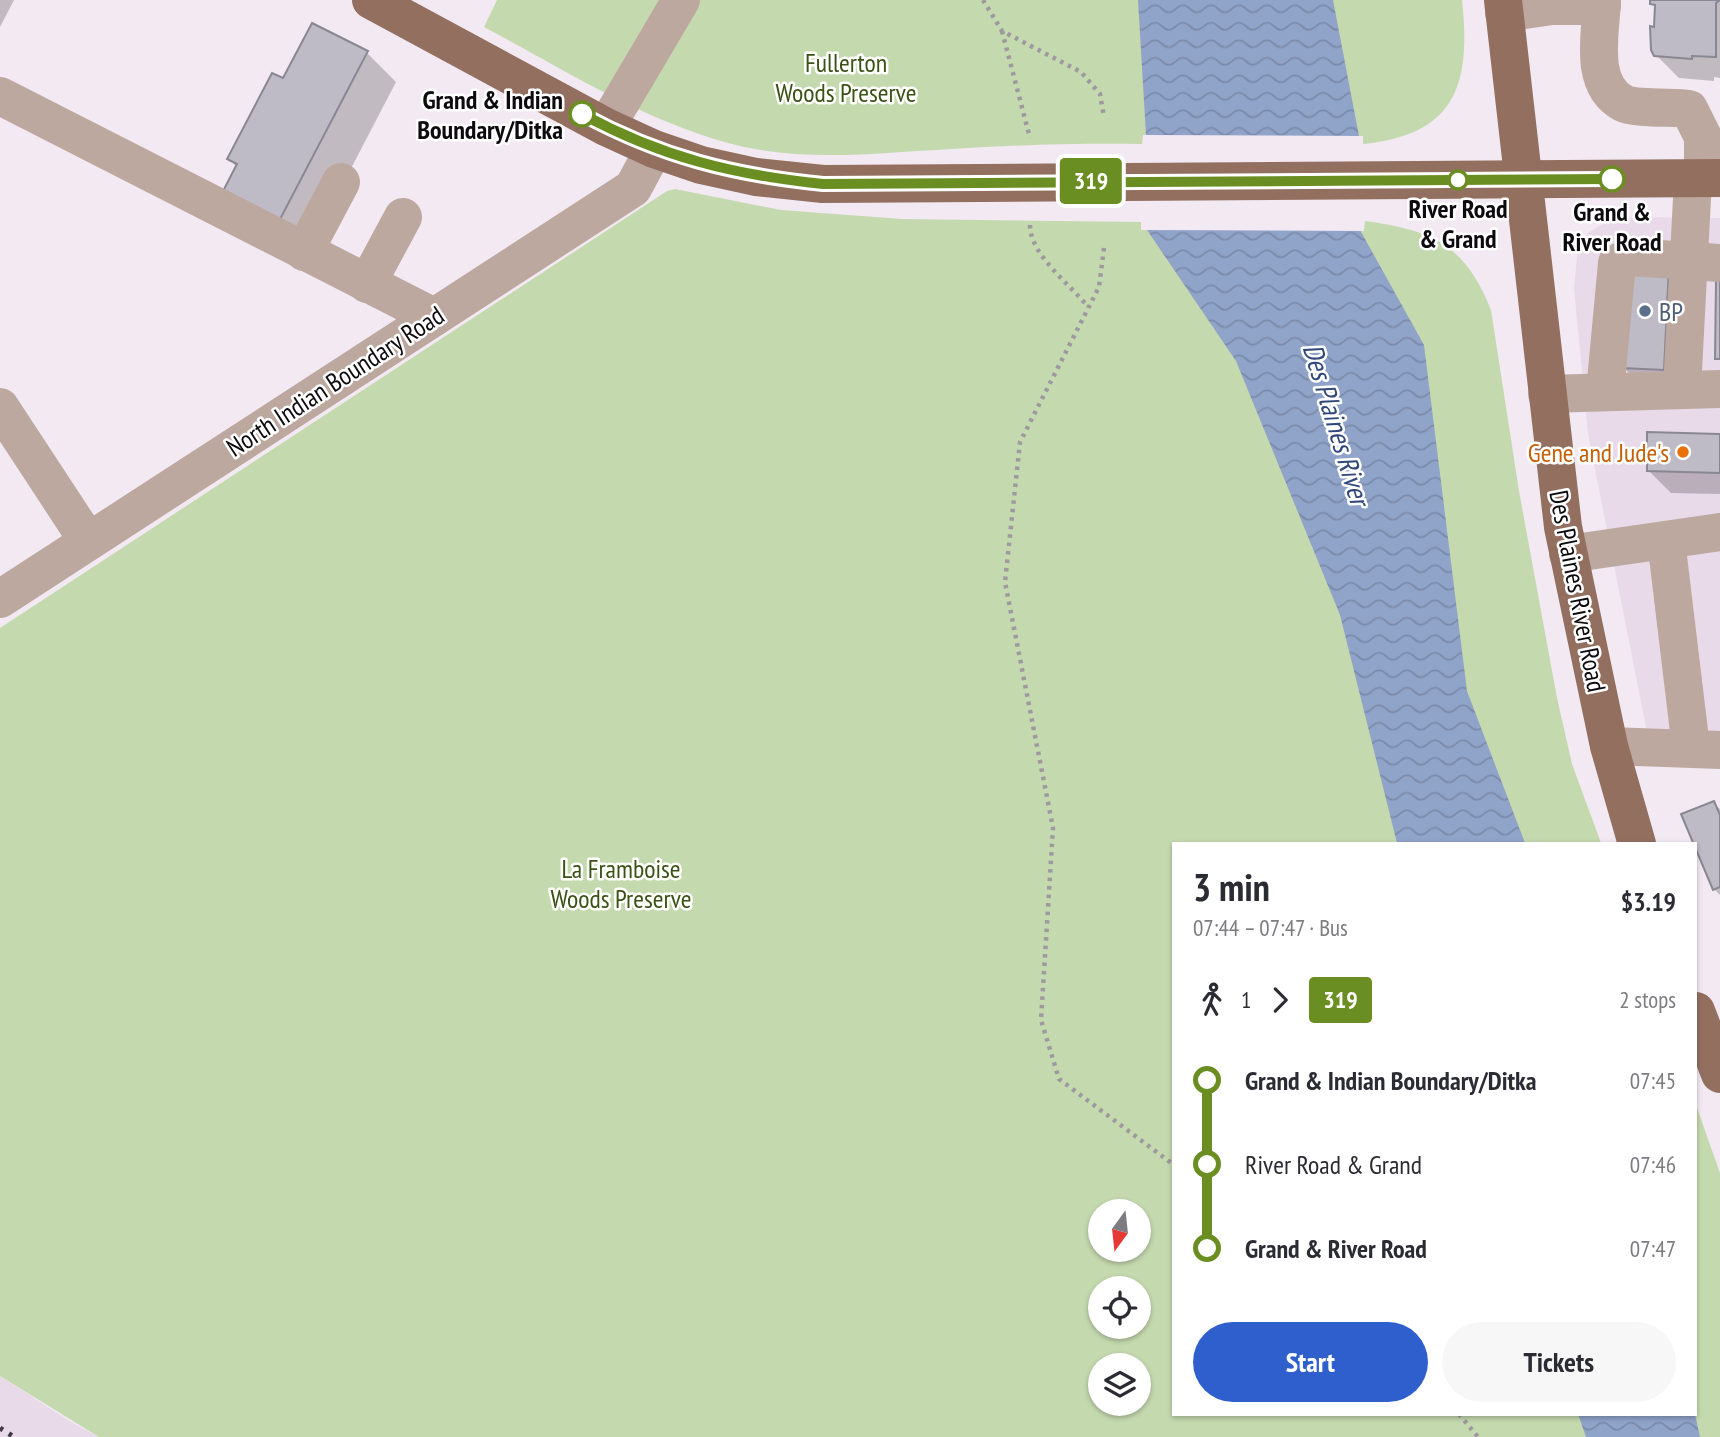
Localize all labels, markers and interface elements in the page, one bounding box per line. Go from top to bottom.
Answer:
park label: Fullerton Woods Preserve [776,46,916,109]
place label: Grand & Indian Boundary/Ditka [417,83,563,146]
marker: Grand & Indian Boundary/Ditka [569,101,595,127]
line badge: 319 [1051,158,1131,204]
text: 319 [1074,165,1108,196]
marker: Grand & River Road [1599,166,1625,192]
marker: River Road & Grand [1448,170,1468,190]
place label: River Road & Grand [1408,192,1508,255]
place label: Grand & River Road [1562,195,1662,258]
place label: BP [1659,295,1683,328]
street label: North Indian Boundary Road [220,298,450,464]
marker: BP [1637,303,1653,319]
water label: Des Plaines River [1295,339,1380,513]
place label: Gene and Jude's [1528,436,1669,469]
marker: Gene and Jude's [1675,444,1691,460]
street label: Des Plaines River Road [1542,487,1614,695]
park label: La Framboise Woods Preserve [551,852,691,915]
text: 3 min [1193,862,1270,911]
text: $3.19 [1621,885,1676,918]
text: 07:44 – 07:47 · Bus [1193,913,1348,942]
icon: walk [1193,981,1231,1019]
icon: forward [1261,981,1299,1019]
text: 319 [1323,984,1358,1015]
text: 1 [1241,985,1251,1014]
text: 2 stops [1619,985,1676,1014]
text: Grand & Indian Boundary/Ditka [1245,1064,1537,1097]
text: 07:45 [1630,1066,1676,1095]
text: River Road & Grand [1245,1148,1422,1181]
text: 07:46 [1630,1150,1676,1179]
north arrow [1088,1199,1152,1262]
map controls [1088,1199,1151,1416]
text: Grand & River Road [1245,1232,1427,1265]
text: 07:47 [1630,1234,1676,1263]
button: locate [1088,1276,1151,1339]
button: Start [1193,1322,1428,1402]
button: Tickets [1442,1322,1676,1402]
button: layers [1088,1353,1151,1416]

